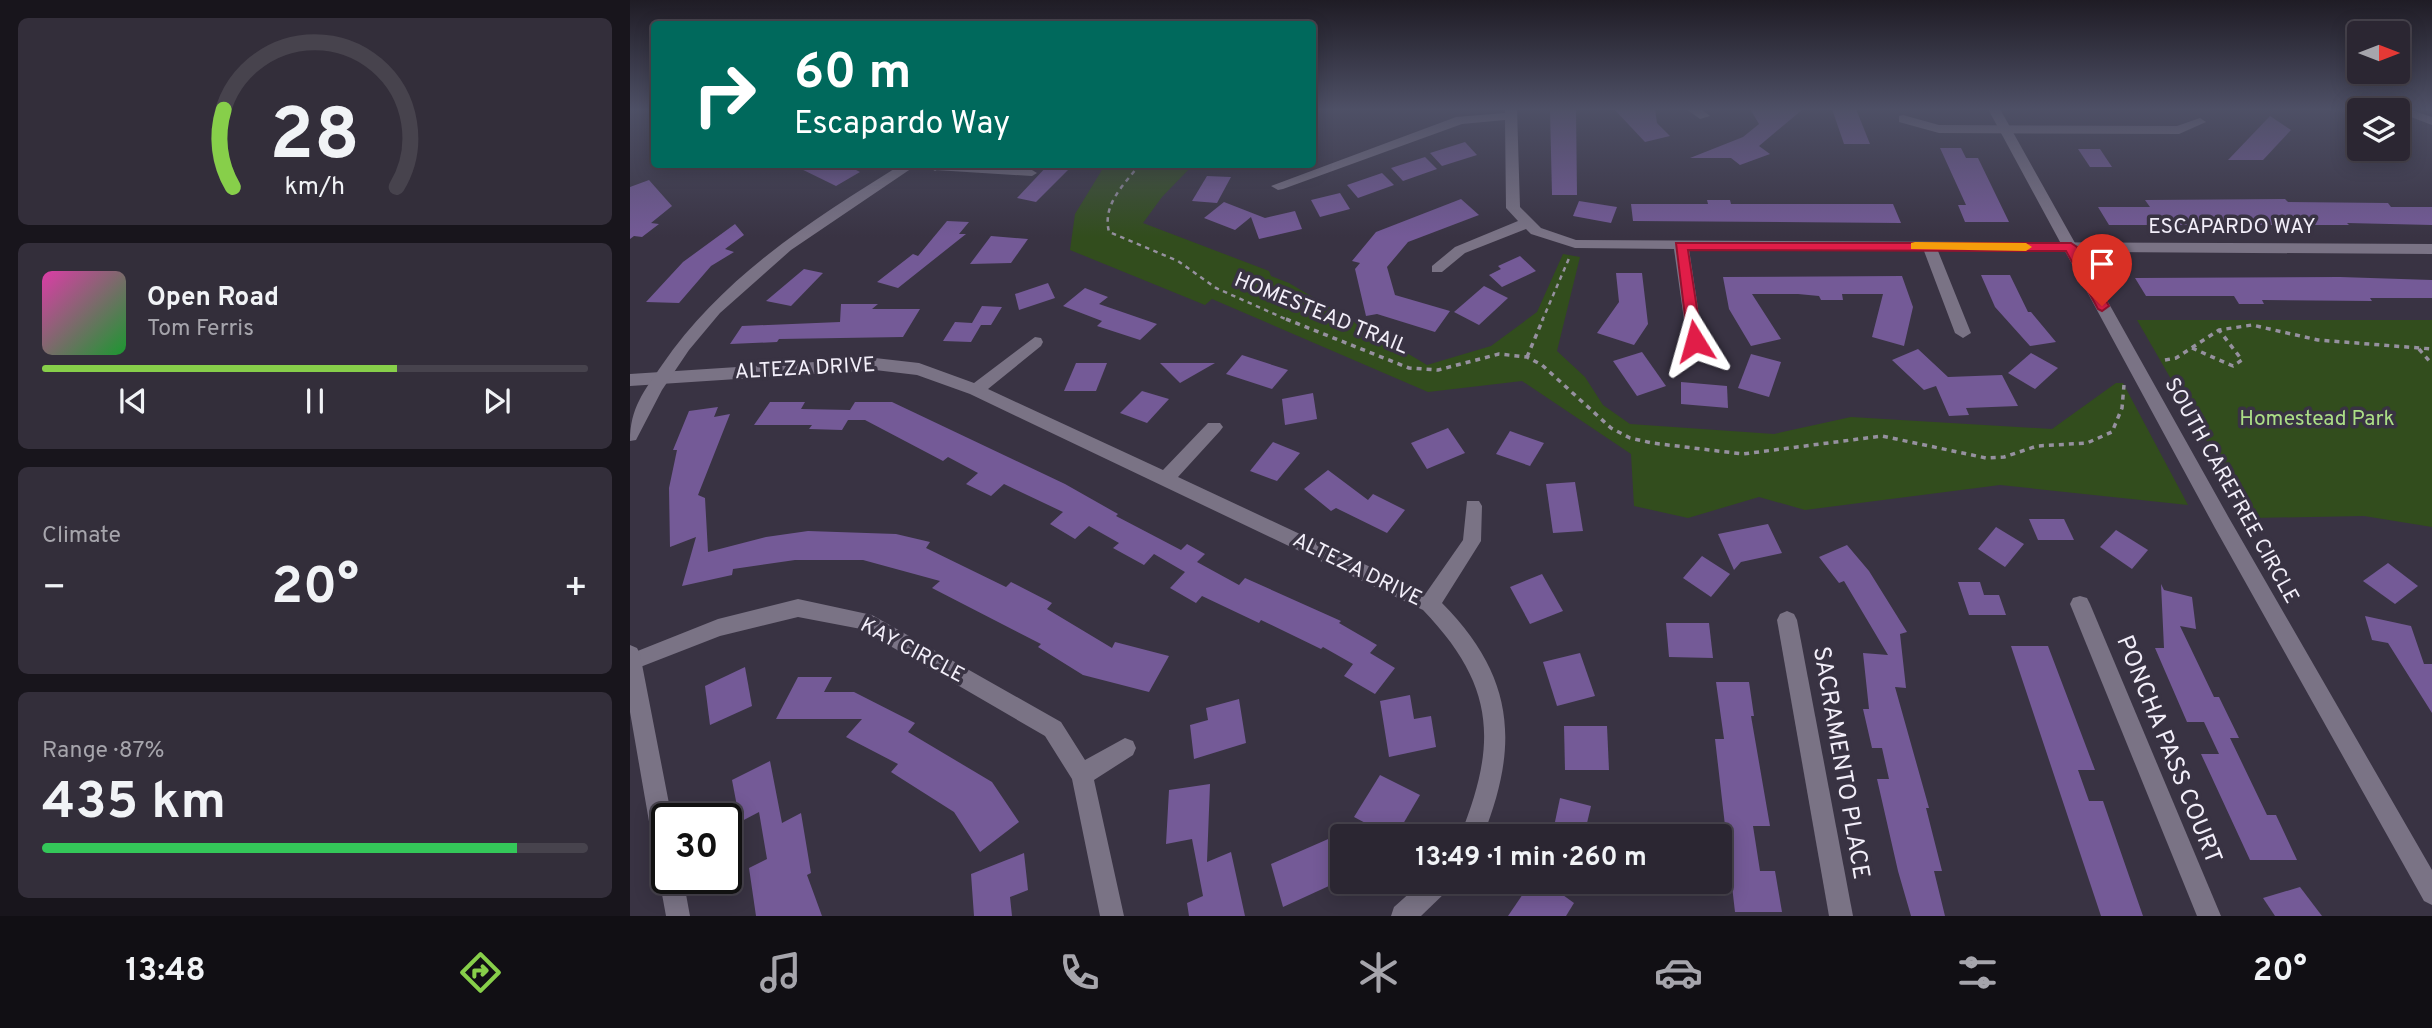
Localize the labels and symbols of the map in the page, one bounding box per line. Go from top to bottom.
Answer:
north arrow [2347,21,2410,84]
street label: ESCAPARDO WAY [2148,214,2316,241]
pin [2072,234,2132,306]
street label: HOMESTEAD TRAIL [1230,267,1412,361]
position arrow [1658,304,1732,378]
street label: ALTEZA DRIVE [734,352,876,386]
street label: SOUTH CAREFREE CIRCLE [2158,373,2304,609]
park label: Homestead Park [2239,406,2395,433]
street label: ALTEZA DRIVE [1288,527,1426,613]
street label: KAY CIRCLE [855,612,969,690]
street label: PONCHA PASS COURT [2108,631,2228,869]
street label: SACRAMENTO PLACE [1805,644,1875,882]
speed limit sign: 30 [651,803,742,894]

